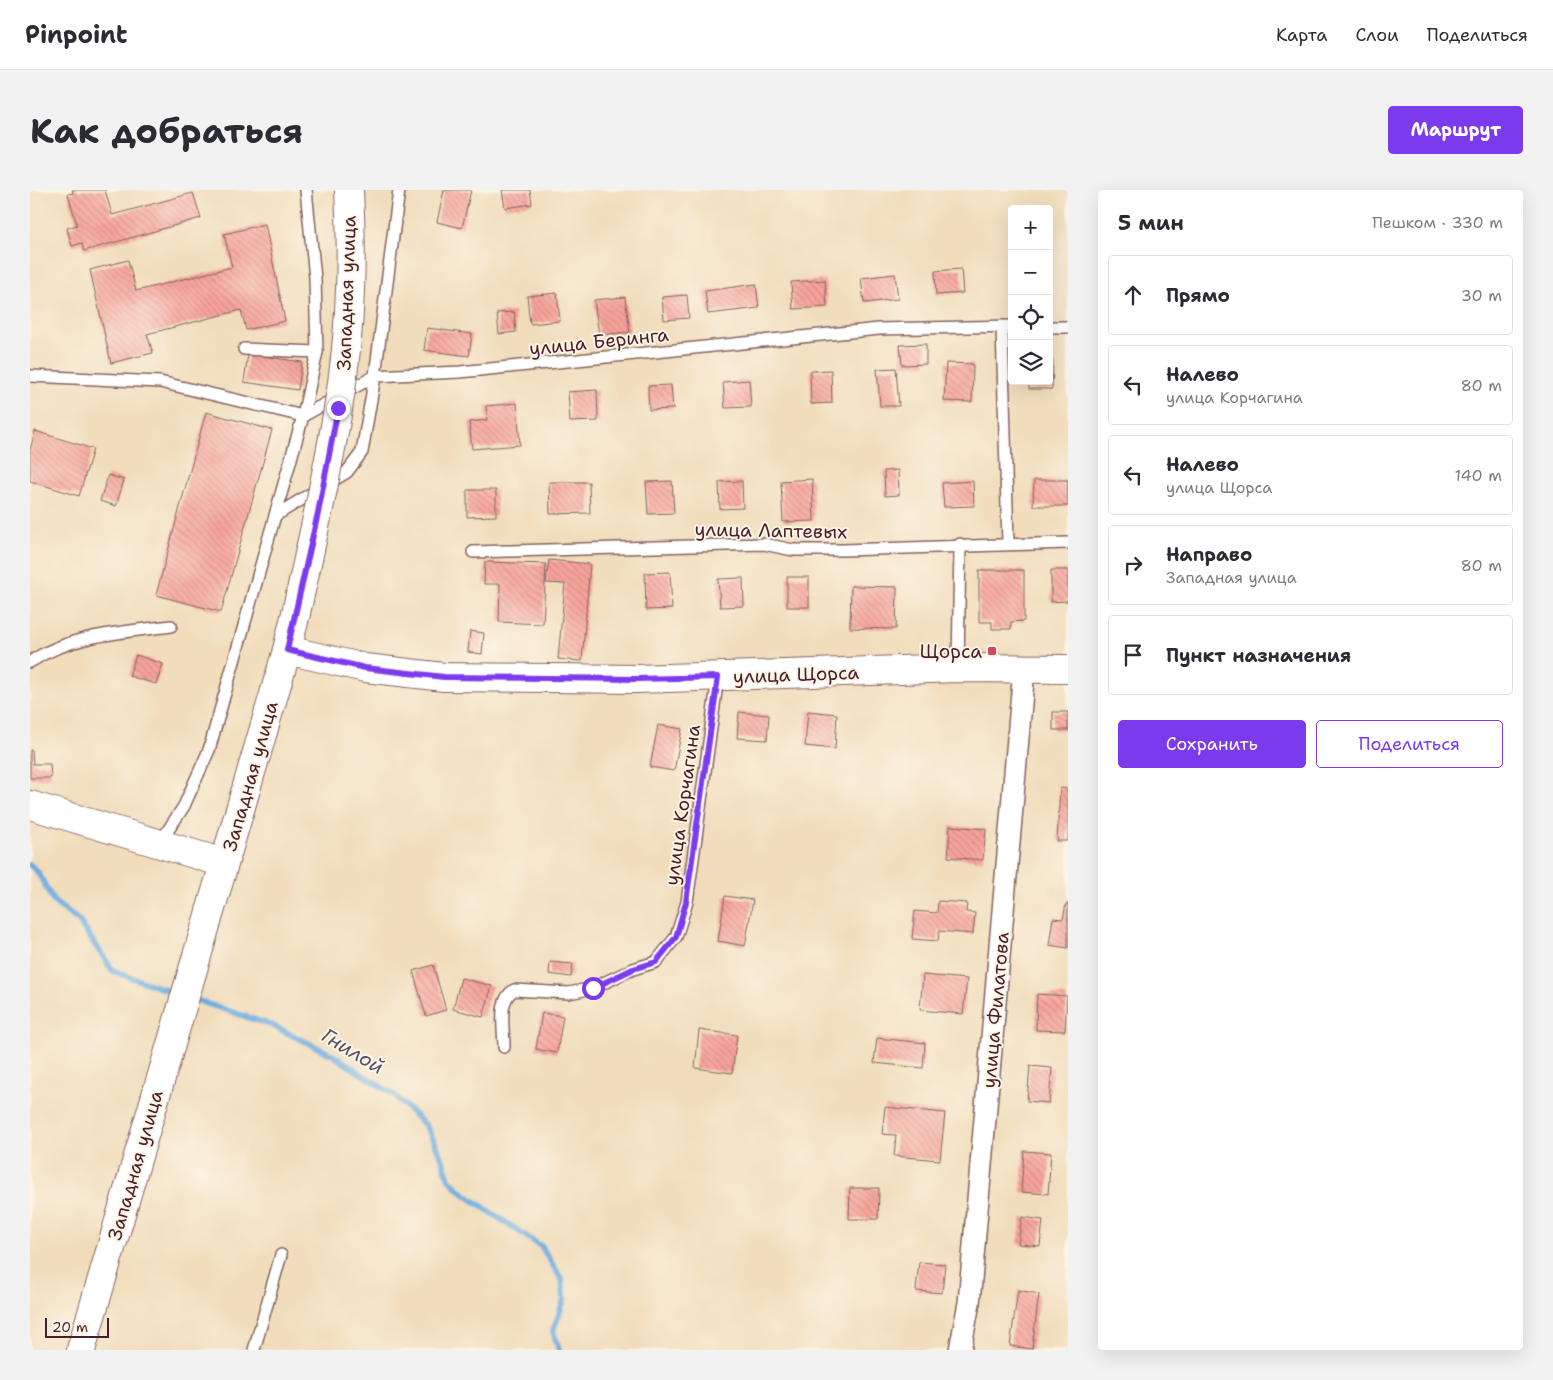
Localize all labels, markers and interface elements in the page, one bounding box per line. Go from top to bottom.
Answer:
text: Pinpoint [25,19,127,51]
text: Карта [1276,23,1327,47]
text: Слои [1355,23,1399,47]
text: Поделиться [1427,23,1528,47]
button: Маршрут [1388,106,1523,154]
text: Как добраться [30,107,303,154]
map controls [1008,205,1053,385]
button: + [1008,205,1053,250]
text: 5 мин [1118,209,1184,237]
text: Пешком · 330 m [1372,212,1503,233]
street label: Западная улица [331,215,362,371]
button: − [1008,250,1053,295]
icon: ahead [1119,281,1147,309]
text: Прямо [1166,283,1230,308]
text: 30 m [1461,285,1502,306]
button: locate [1008,295,1053,340]
street label: улица Беринга [528,322,670,361]
button: layers [1008,340,1053,385]
text: Налево [1166,362,1239,387]
icon: left [1119,371,1147,399]
text: 80 m [1461,375,1502,396]
text: улица Корчагина [1166,387,1303,408]
route end [327,397,350,420]
text: Налево [1166,452,1239,477]
icon: left [1119,461,1147,489]
text: 140 m [1455,465,1502,486]
text: улица Щорса [1166,477,1272,498]
street label: улица Лаптевых [694,517,848,544]
text: Направо [1166,542,1252,567]
icon: right [1119,551,1147,579]
text: 80 m [1461,555,1502,576]
text: Западная улица [1166,567,1297,588]
place label: Щорса [920,639,982,664]
icon: arrive [1119,641,1147,669]
text: Пункт назначения [1166,643,1351,668]
marker: Щорса [986,645,998,657]
street label: улица Щорса [733,660,860,689]
street label: Западная улица [217,698,284,854]
button: Сохранить [1118,720,1306,768]
button: Поделиться [1316,720,1503,768]
street label: улица Корчагина [659,723,706,887]
street label: улица Филатова [976,931,1015,1089]
route start [582,977,605,1000]
water label: Гнилой [317,1022,389,1080]
street label: Западная улица [102,1087,169,1243]
scale bar [45,1315,109,1338]
text: 20 m [52,1318,88,1336]

